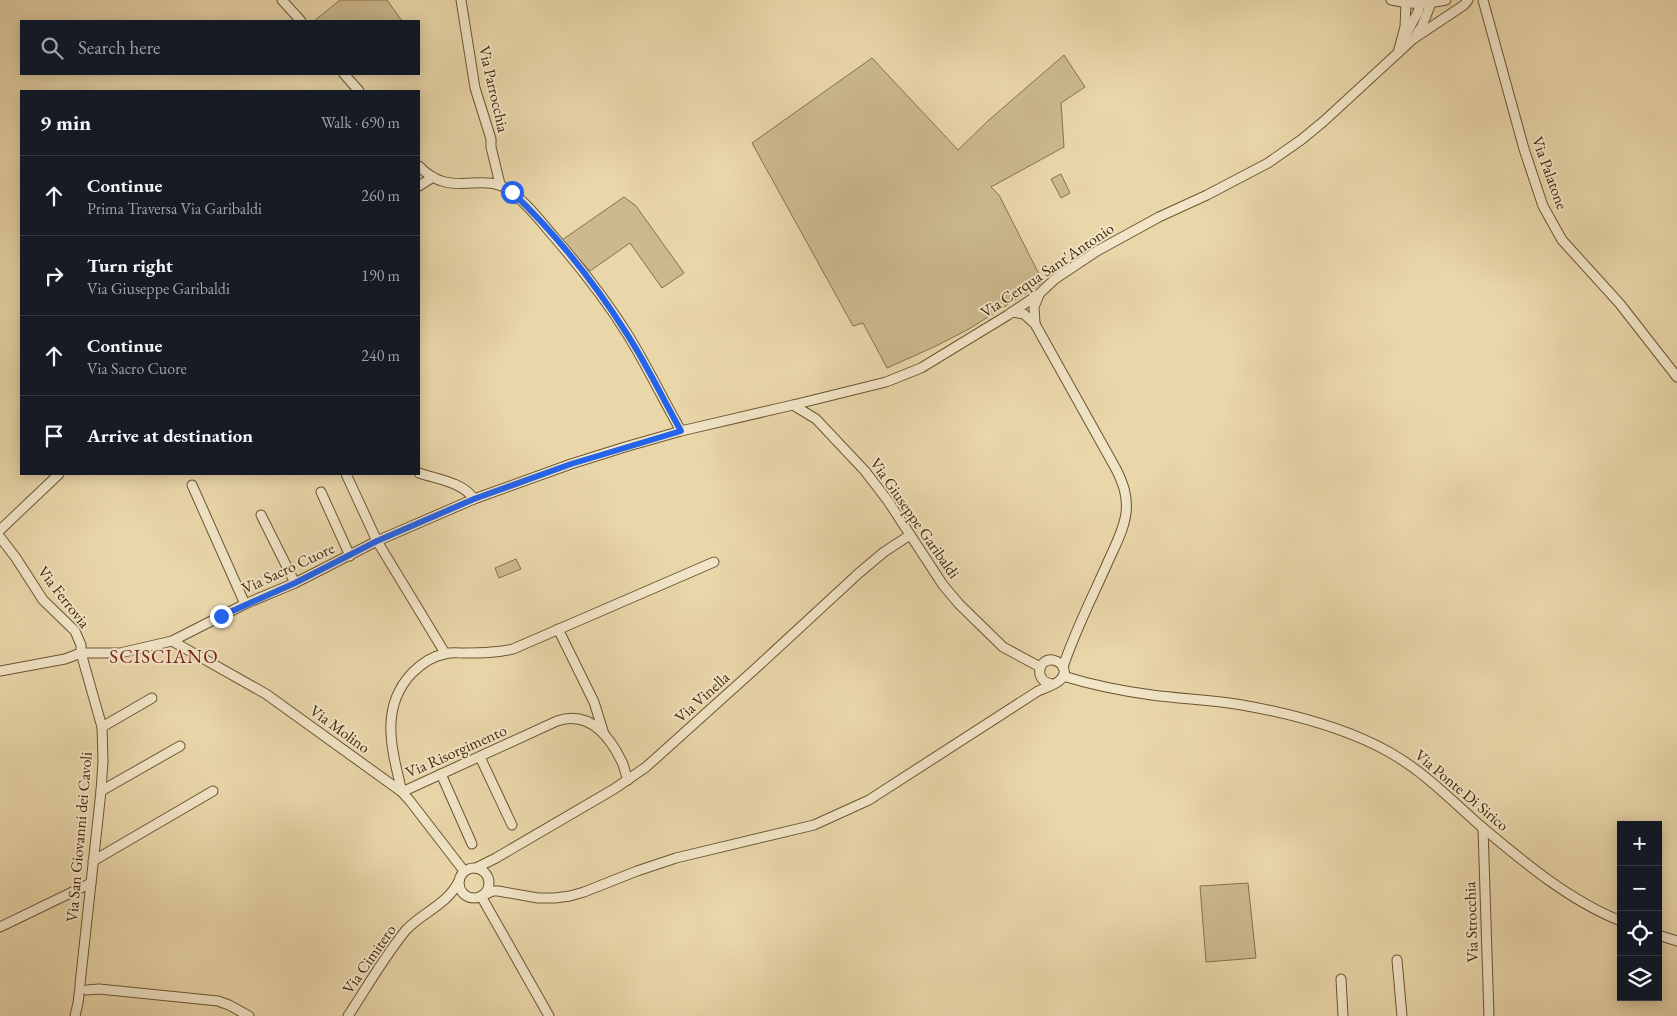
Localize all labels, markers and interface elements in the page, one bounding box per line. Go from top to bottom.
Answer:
search box [20,20,420,75]
icon: search [38,34,66,62]
text: Search here [78,35,160,60]
street label: Via Parrocchia [474,44,514,135]
text: 9 min [40,109,91,136]
text: Walk · 690 m [321,112,400,133]
street label: Via Palatone [1527,134,1573,212]
text: Continue [87,173,162,198]
route start [501,181,524,204]
icon: ahead [40,182,68,210]
text: 260 m [361,185,400,206]
text: Prima Traversa Via Garibaldi [87,198,262,219]
street label: Via Cerqua Sant'Antonio [976,217,1118,322]
text: Turn right [87,253,173,278]
icon: right [40,262,68,290]
text: 190 m [361,265,400,286]
text: Via Giuseppe Garibaldi [87,278,230,299]
text: Continue [87,333,162,358]
icon: ahead [40,342,68,370]
text: 240 m [361,345,400,366]
text: Via Sacro Cuore [87,358,187,379]
icon: arrive [40,422,68,450]
text: Arrive at destination [87,423,253,448]
street label: Via Giuseppe Garibaldi [865,453,965,583]
street label: Via Sacro Cuore [238,537,338,599]
street label: Via Ferrovia [33,562,95,633]
route end [210,605,233,628]
district label: SCISCIANO [109,644,219,669]
street label: Via Vinella [670,666,734,727]
street label: Via Molino [306,700,374,758]
street label: Via Risorgimento [402,719,510,783]
street label: Via Ponte Di Sirico [1411,744,1514,836]
street label: Via San Giovanni dei Cavoli [61,751,97,923]
map controls [1617,821,1662,1001]
button: + [1617,821,1662,866]
button: − [1617,866,1662,911]
street label: Via Strocchia [1459,881,1483,963]
button: locate [1617,911,1662,956]
street label: Via Cimitero [337,920,401,998]
button: layers [1617,956,1662,1001]

